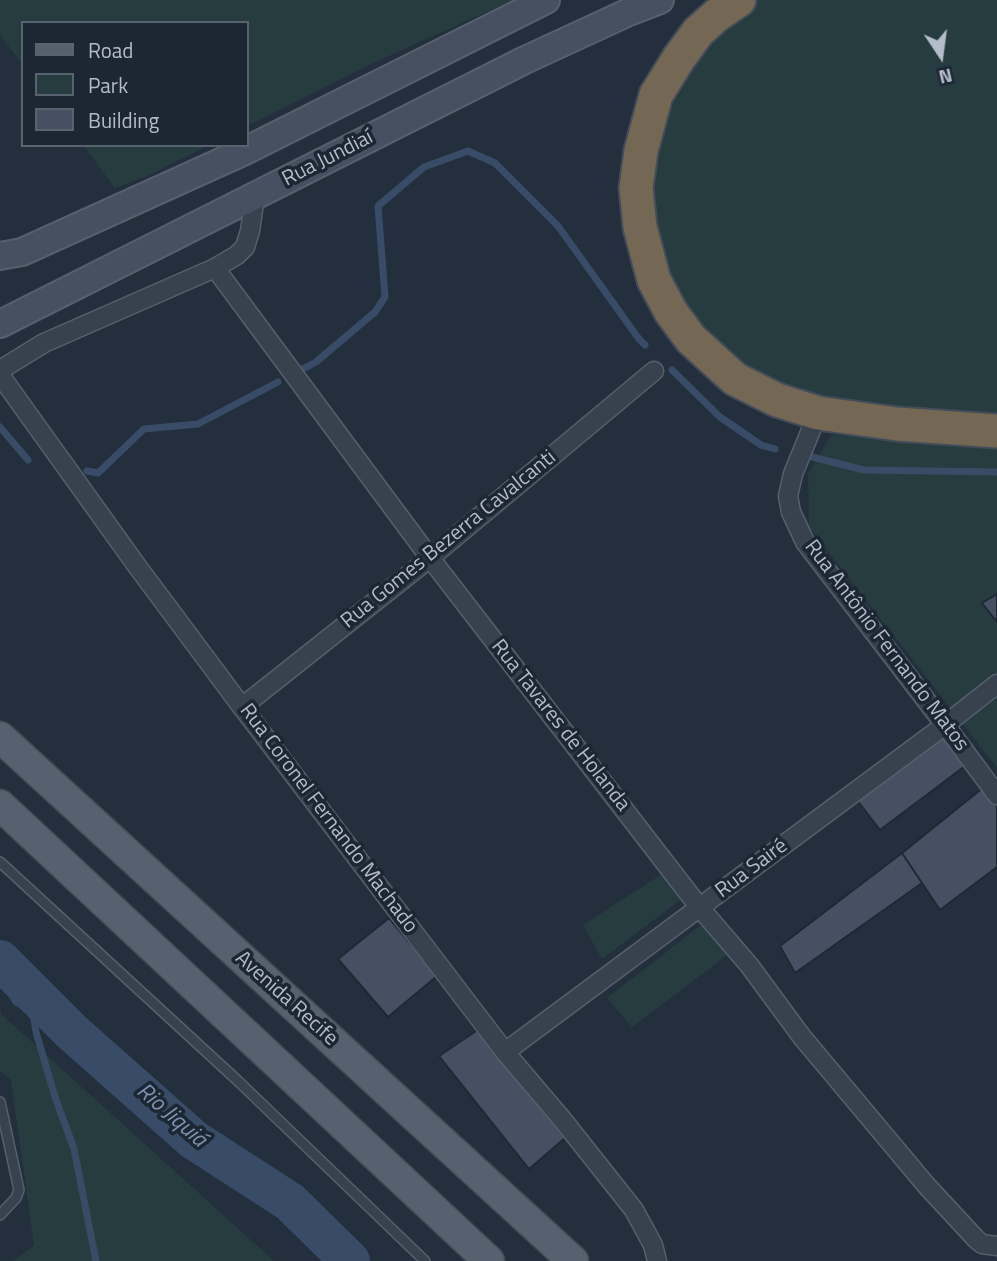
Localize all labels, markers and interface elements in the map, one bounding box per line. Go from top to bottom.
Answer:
legend [21,21,248,147]
north arrow [906,21,976,91]
text: Road [88,34,133,66]
text: N [936,61,956,93]
text: Park [88,69,128,101]
text: Building [88,104,159,136]
street label: Rua Jundiaí [278,125,378,193]
street label: Rua Gomes Bezerra Cavalcanti [337,446,561,634]
street label: Rua Antônio Fernando Matos [798,535,974,757]
street label: Rua Tavares de Holanda [485,635,635,817]
street label: Rua Coronel Fernando Machado [233,699,423,939]
street label: Rua Sairé [711,834,793,904]
street label: Avenida Recife [230,946,342,1052]
water label: Rio Jiquiá [130,1078,212,1154]

